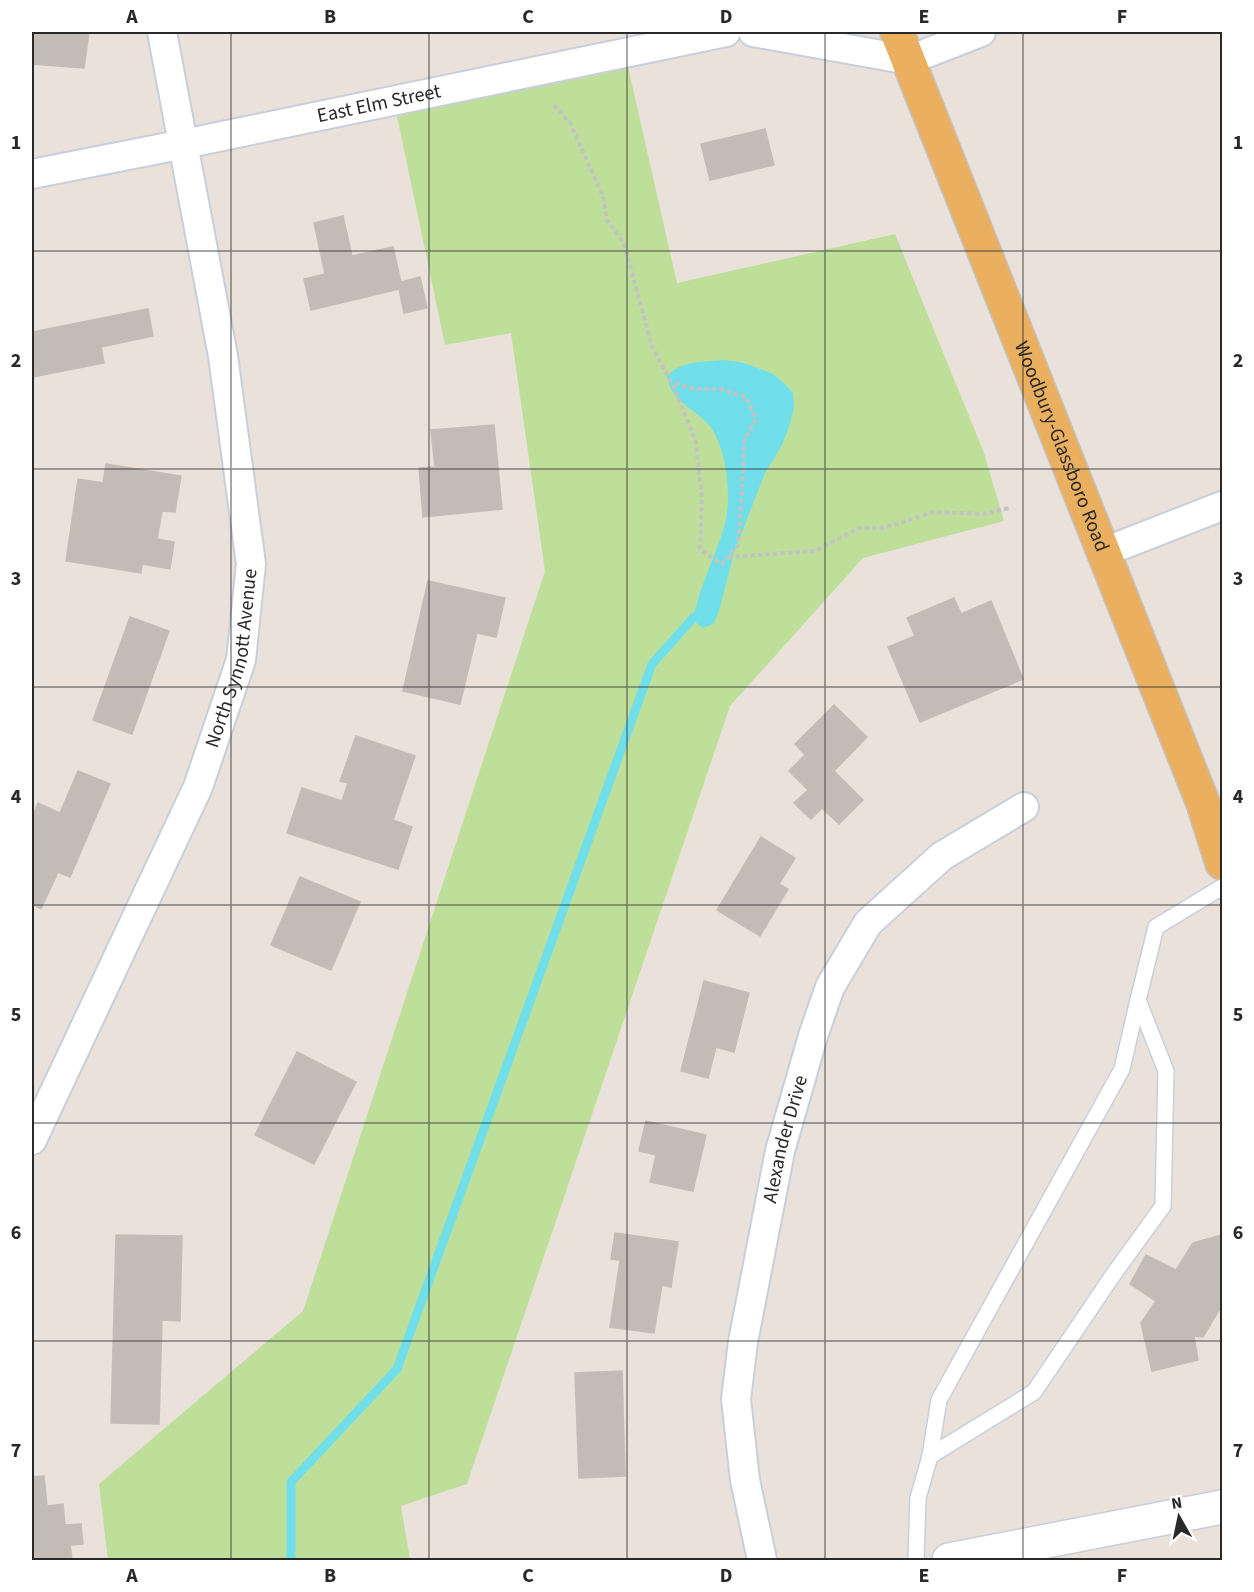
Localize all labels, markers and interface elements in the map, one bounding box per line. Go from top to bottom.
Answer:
text: A [125,3,138,31]
text: B [324,3,336,31]
text: C [522,3,534,31]
text: D [720,3,732,31]
text: E [919,3,929,31]
text: F [1117,3,1127,31]
street label: East Elm Street [315,77,444,130]
text: 1 [11,129,21,157]
text: 1 [1233,129,1243,157]
street label: Woodbury-Glassboro Road [1007,337,1116,556]
text: 2 [11,347,21,375]
text: 2 [1233,347,1243,375]
text: 3 [11,565,21,593]
text: 3 [1233,565,1243,593]
street label: North Synnott Avenue [198,567,264,752]
text: 4 [11,783,22,811]
text: 4 [1233,783,1244,811]
text: 5 [11,1001,21,1029]
text: 5 [1233,1001,1243,1029]
street label: Alexander Drive [756,1072,815,1205]
text: 6 [11,1219,21,1247]
text: 6 [1233,1219,1243,1247]
text: 7 [11,1437,21,1465]
text: 7 [1233,1437,1243,1465]
north arrow [1149,1487,1209,1547]
text: N [1170,1491,1184,1515]
text: A [125,1562,138,1590]
text: B [324,1562,336,1590]
text: C [522,1562,534,1590]
text: D [720,1562,732,1590]
text: E [919,1562,929,1590]
text: F [1117,1562,1127,1590]

